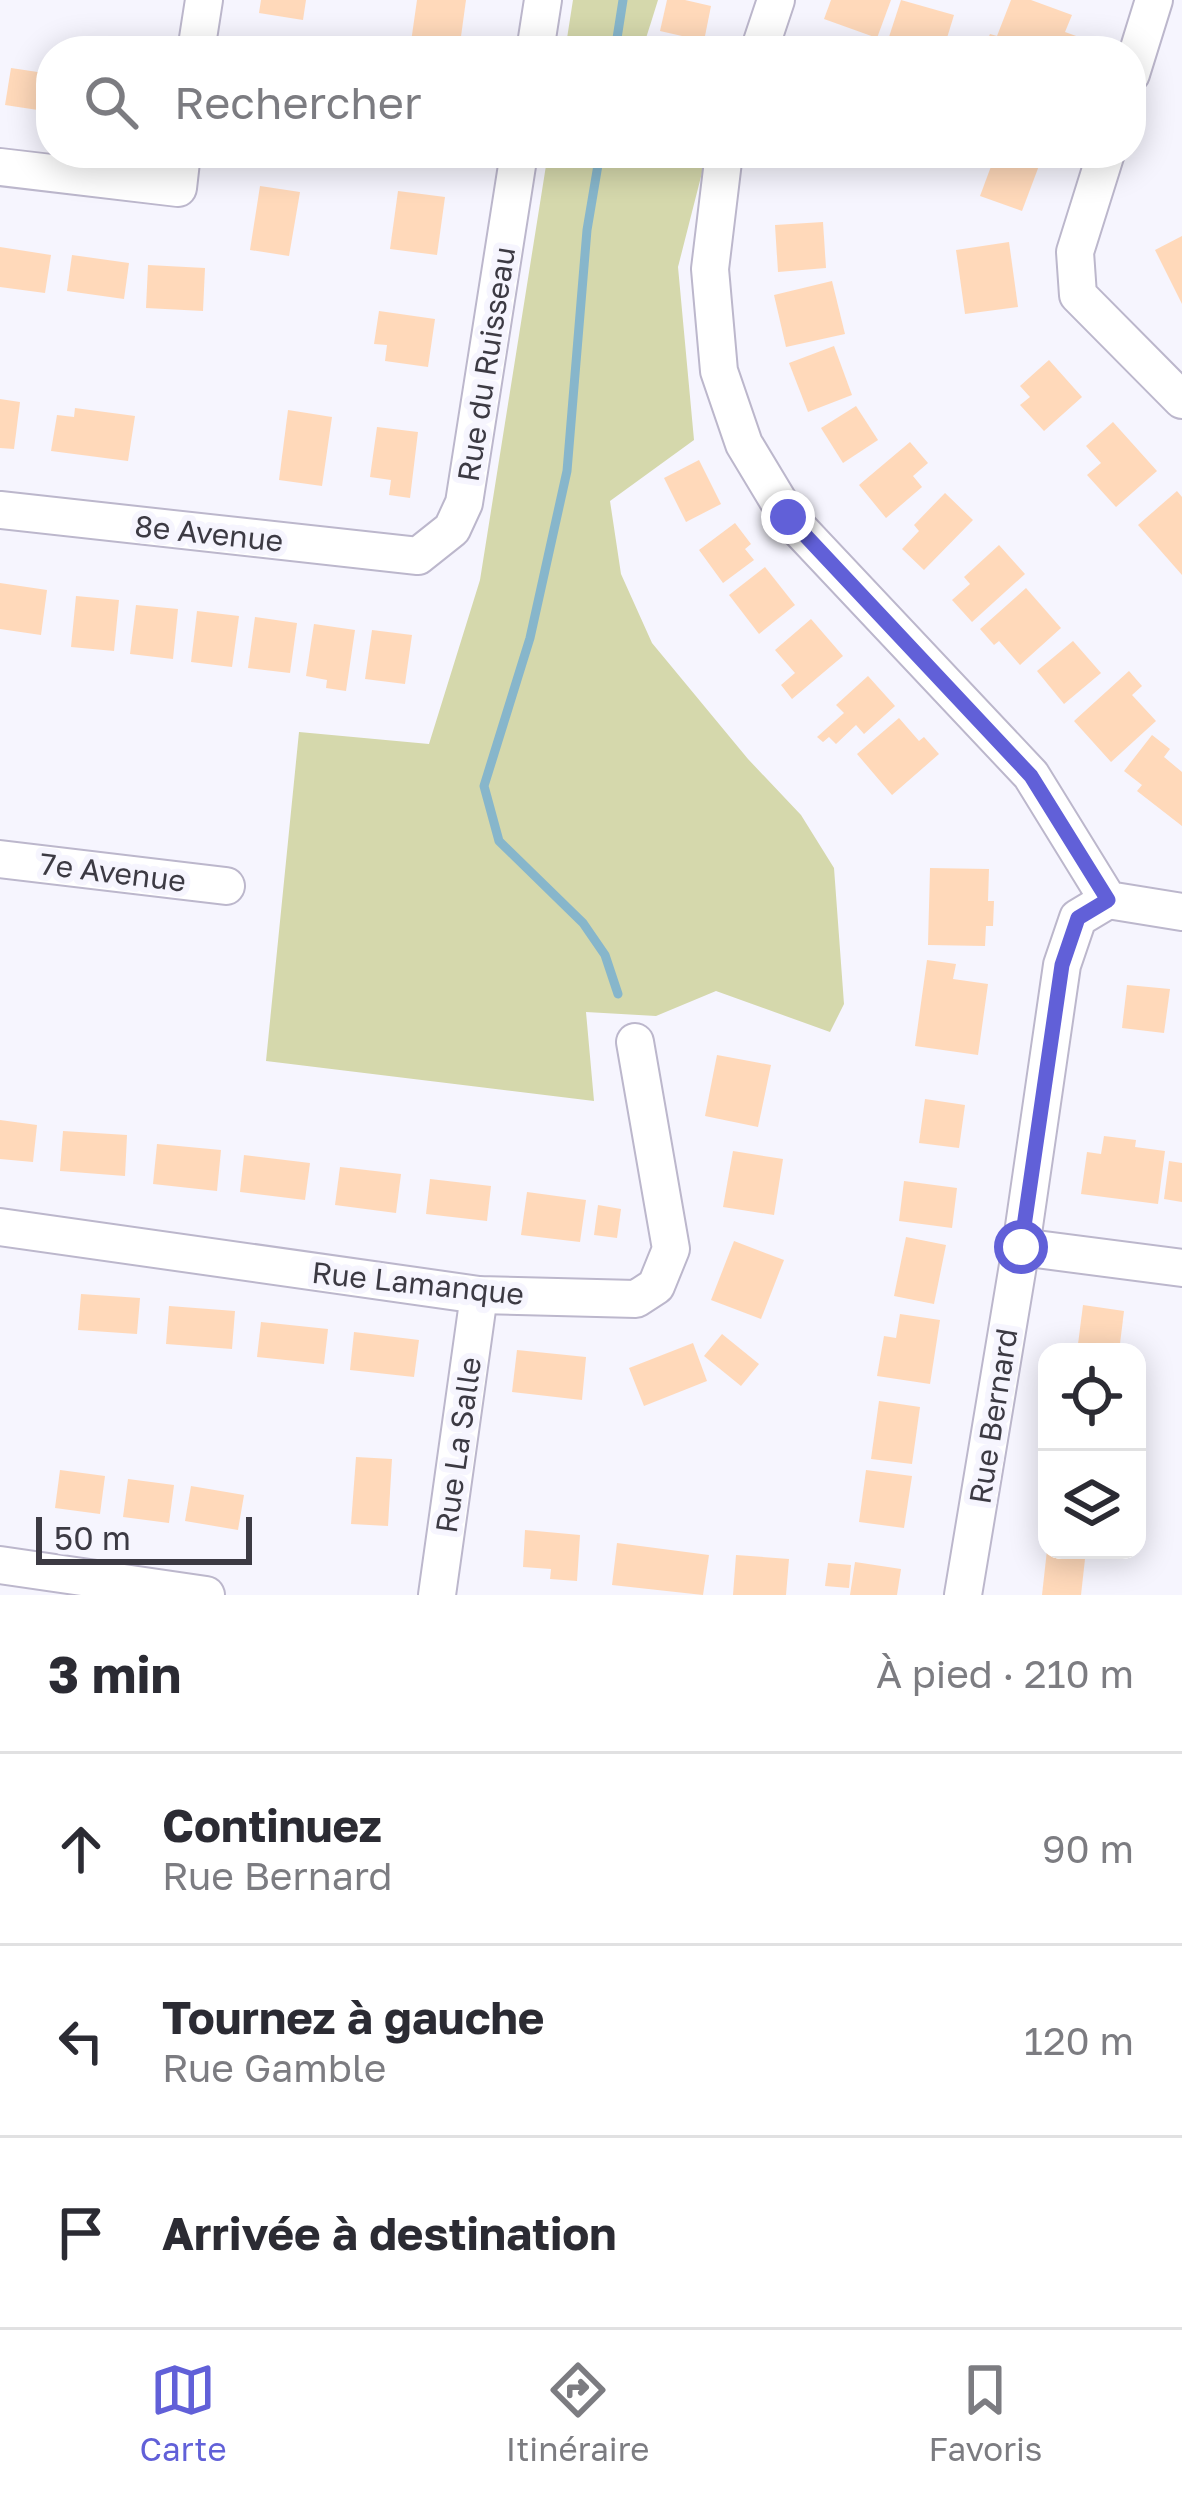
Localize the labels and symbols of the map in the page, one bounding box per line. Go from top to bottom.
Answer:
street label: Rue du Ruisseau [450,244,522,484]
route end [761,490,815,544]
street label: 8e Avenue [133,507,285,559]
street label: 7e Avenue [38,845,188,899]
route start [994,1220,1048,1274]
street label: Rue Lamanque [310,1254,526,1312]
street label: Rue Bernard [961,1326,1025,1506]
street label: Rue La Salle [428,1355,488,1535]
scale bar [36,1511,252,1564]

